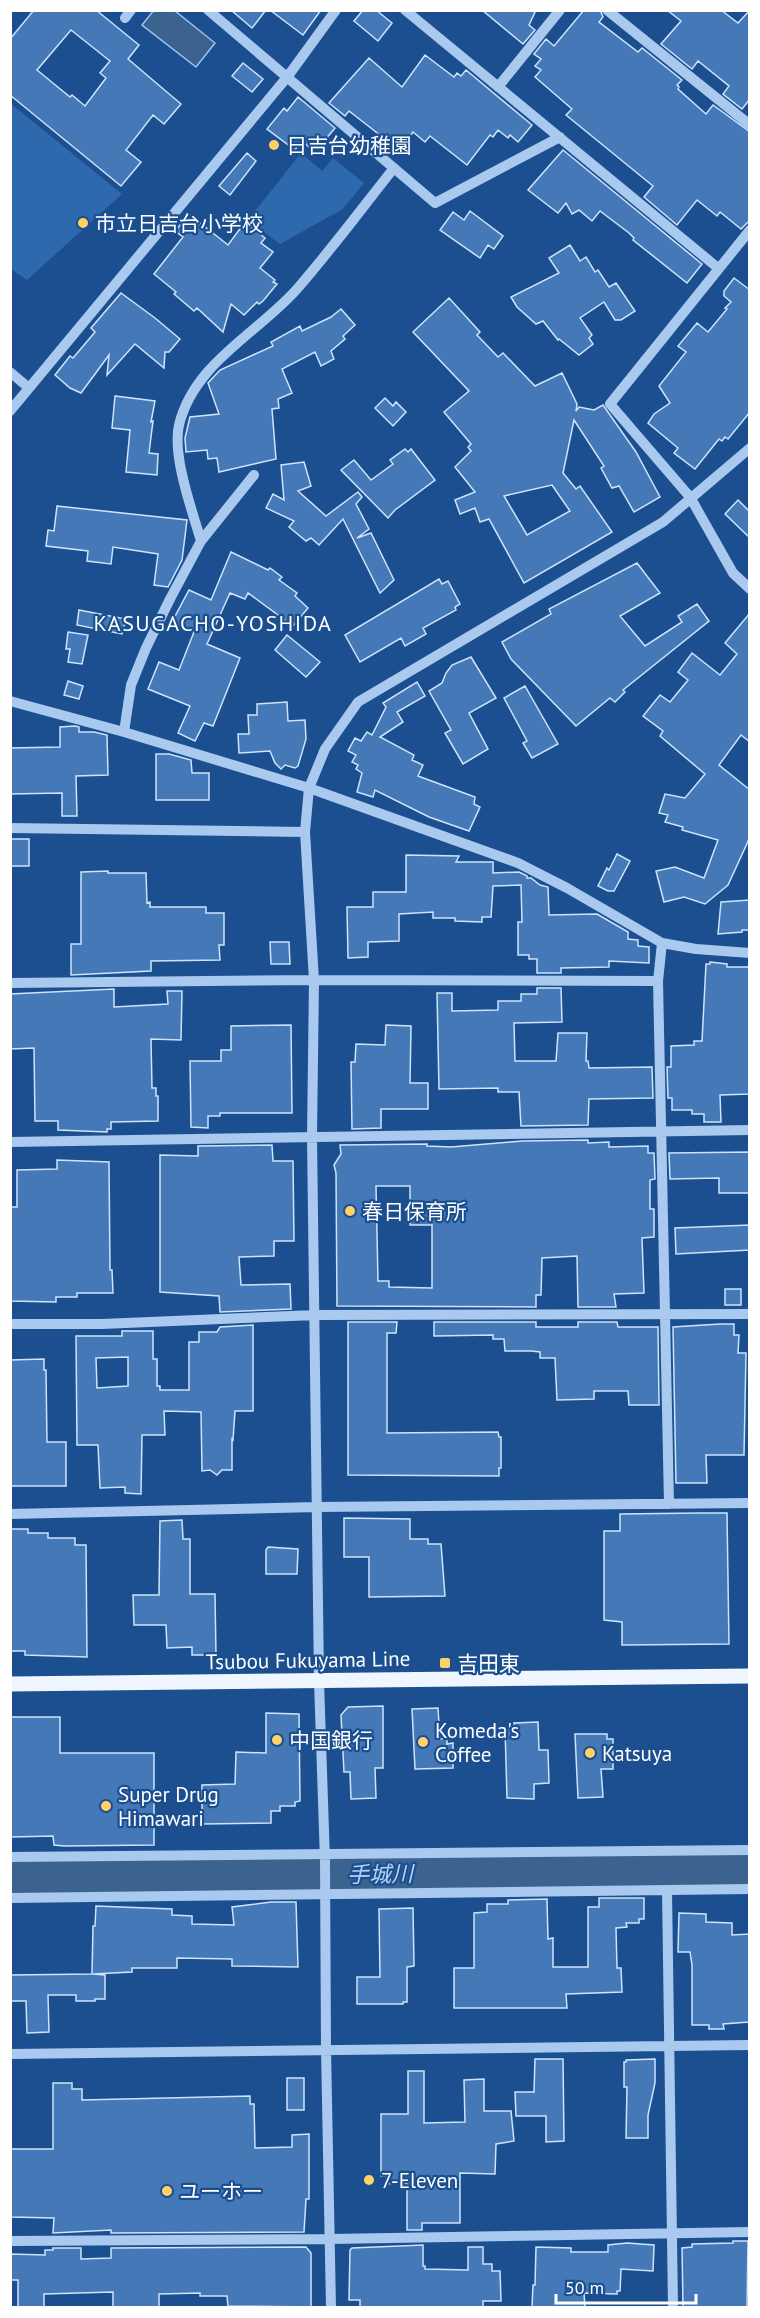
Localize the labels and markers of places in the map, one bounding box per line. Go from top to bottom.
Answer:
place label: 日吉台幼稚園 [286,132,412,159]
marker: 日吉台幼稚園 [267,138,281,152]
place label: 市立日吉台小学校 [95,210,263,237]
marker: 市立日吉台小学校 [76,216,90,230]
place label: 春日保育所 [362,1198,467,1225]
marker: 春日保育所 [343,1204,357,1218]
place label: 吉田東 [457,1650,520,1677]
marker: 吉田東 [438,1656,452,1670]
place label: Komeda's Coffee [435,1717,519,1768]
place label: 中国銀行 [289,1727,373,1754]
marker: 中国銀行 [270,1733,284,1747]
marker: Komeda's Coffee [416,1735,430,1749]
place label: Katsuya [602,1740,672,1767]
marker: Katsuya [583,1746,597,1760]
place label: Super Drug Himawari [118,1781,219,1832]
marker: Super Drug Himawari [99,1799,113,1813]
place label: 7-Eleven [381,2167,458,2194]
marker: 7-Eleven [362,2173,376,2187]
place label: ユーホー [179,2178,263,2205]
marker: ユーホー [160,2184,174,2198]

